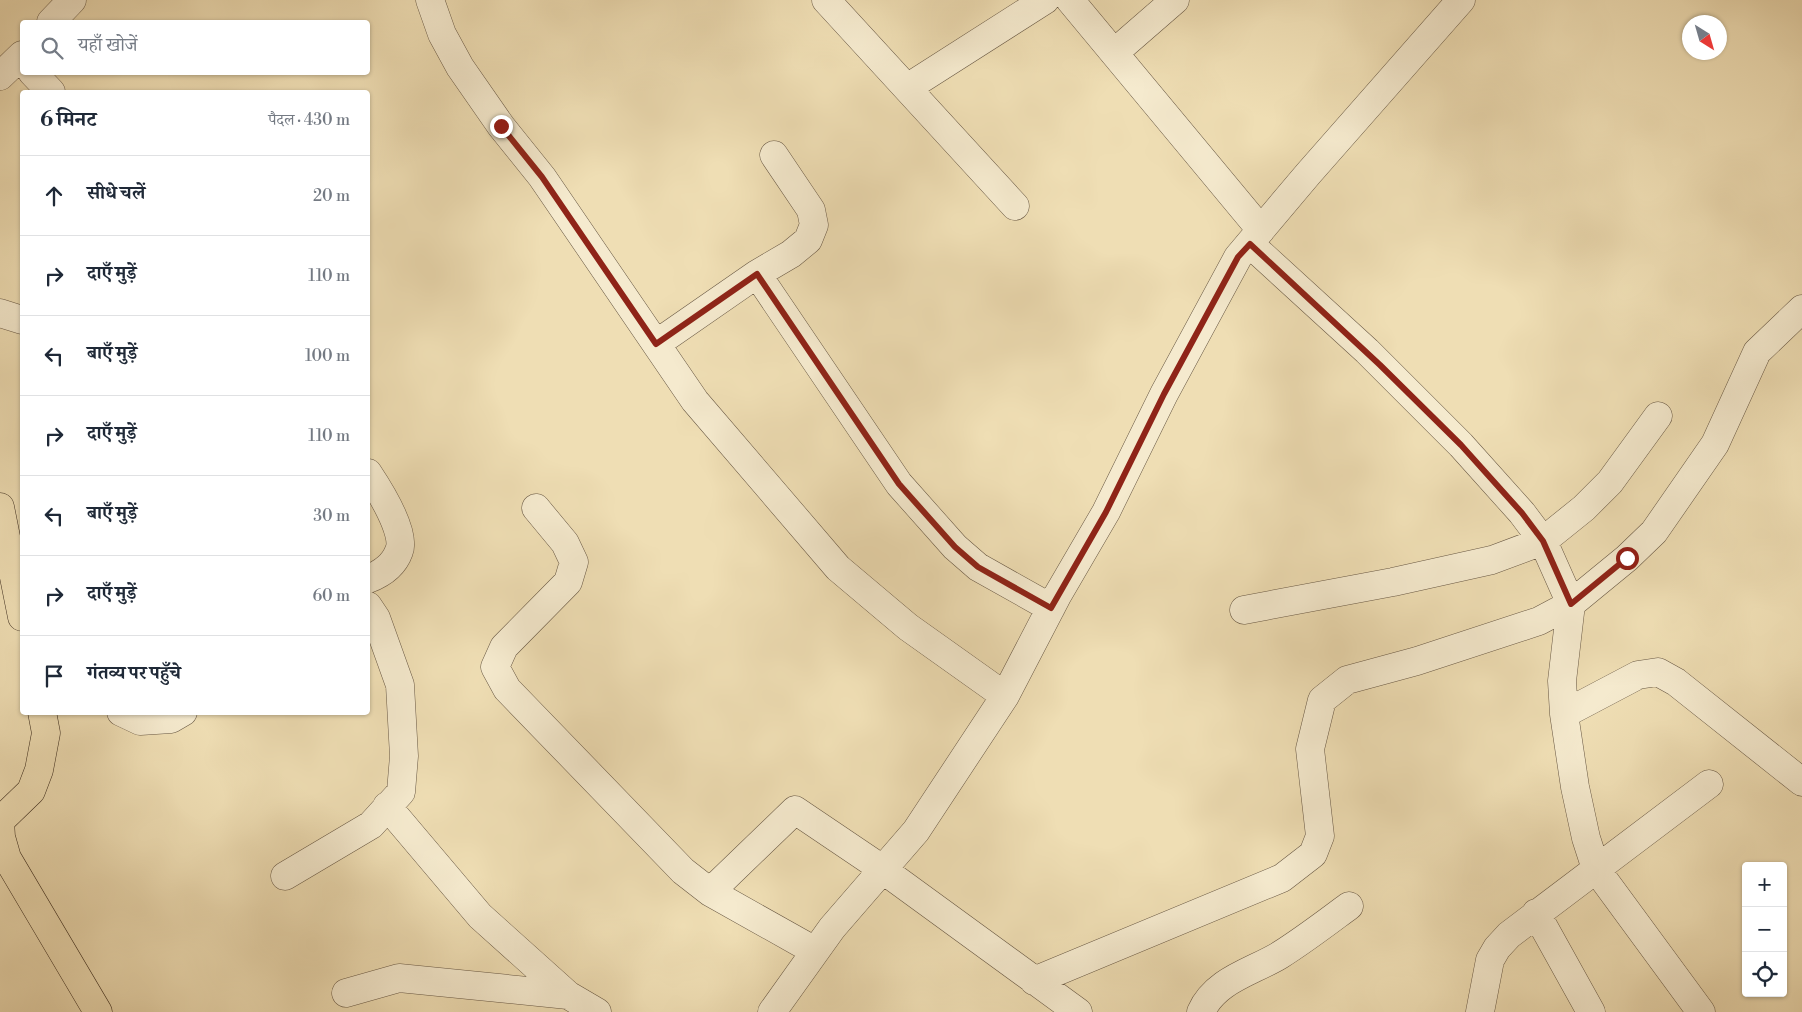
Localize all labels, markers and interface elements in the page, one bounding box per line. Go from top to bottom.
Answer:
north arrow [1682,15,1727,60]
search box [20,20,370,75]
text: यहाँ खोजें [78,33,138,57]
icon: search [38,34,66,62]
text: 6 मिनट [40,107,96,133]
text: पैदल · 430 m [268,110,350,130]
route end [490,115,513,138]
text: सीधे चलें [87,181,145,205]
icon: ahead [40,182,68,210]
text: 20 m [313,186,350,206]
text: दाएँ मुड़ें [87,261,137,285]
icon: right [40,262,68,290]
text: 110 m [308,266,350,286]
text: बाएँ मुड़ें [87,341,137,365]
icon: left [40,342,68,370]
text: 100 m [305,346,350,366]
text: दाएँ मुड़ें [87,421,137,445]
icon: right [40,422,68,450]
text: 110 m [308,426,350,446]
text: बाएँ मुड़ें [87,501,137,525]
icon: left [40,502,68,530]
text: 30 m [313,506,350,526]
route start [1616,547,1639,570]
text: दाएँ मुड़ें [87,581,137,605]
icon: right [40,582,68,610]
text: 60 m [312,586,350,606]
text: गंतव्य पर पहुँचे [87,661,181,685]
icon: arrive [40,662,68,690]
map controls [1742,862,1787,997]
button: + [1742,862,1787,907]
button: − [1742,907,1787,952]
button: locate [1742,952,1787,997]

